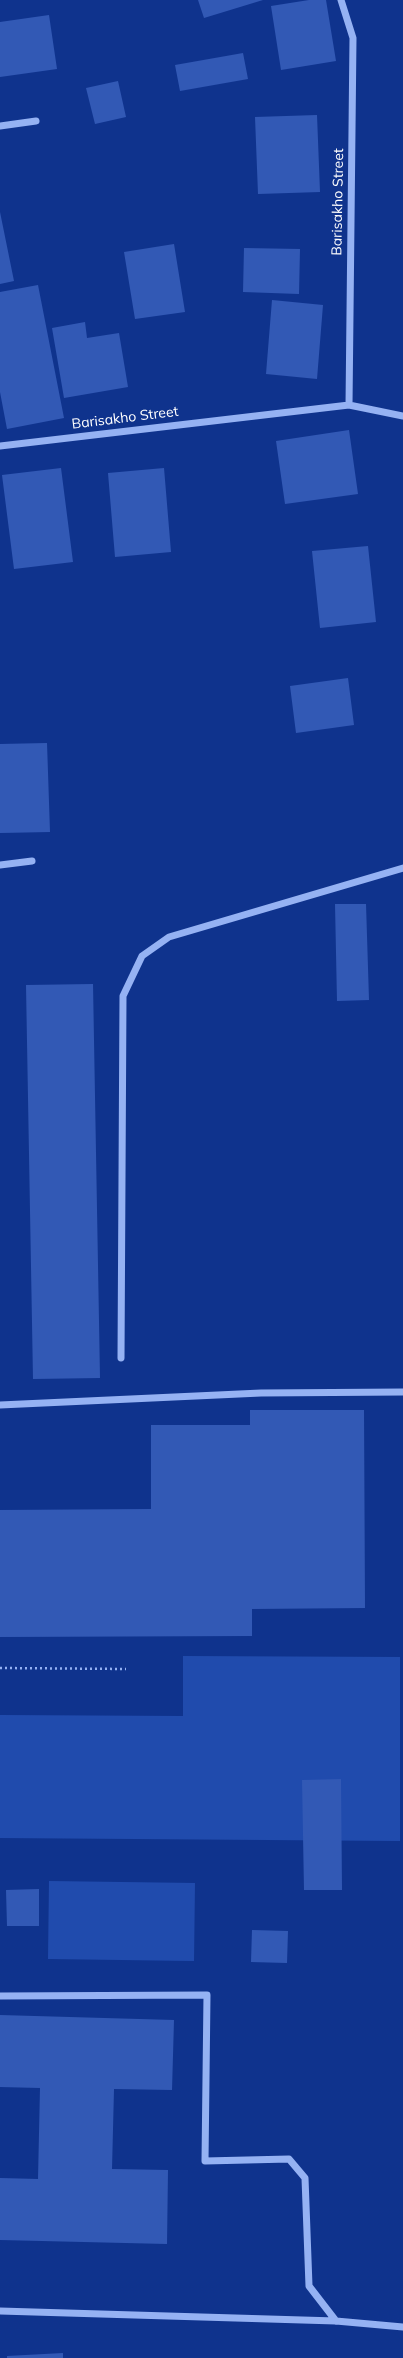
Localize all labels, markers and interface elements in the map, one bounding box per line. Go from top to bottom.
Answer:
street label: Barisakho Street [329,148,347,256]
street label: Barisakho Street [71,403,179,433]

